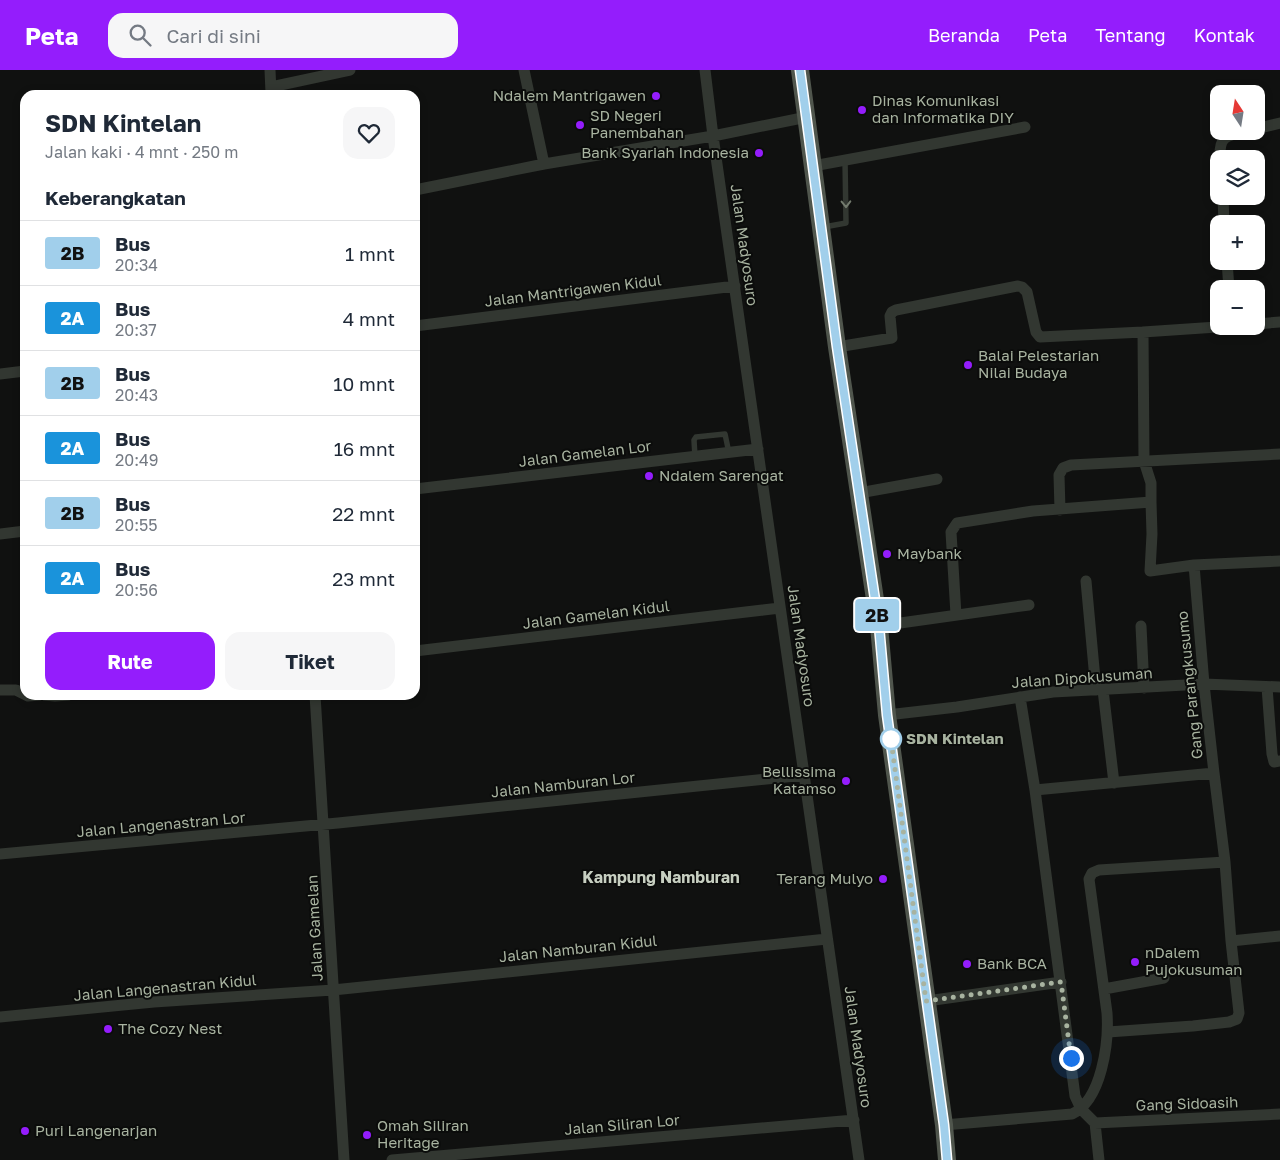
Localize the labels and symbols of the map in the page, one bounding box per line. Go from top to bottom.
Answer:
north arrow [1210,85,1265,140]
place label: Ndalem Mantrigawen [493,86,646,104]
marker: Ndalem Mantrigawen [650,90,662,102]
place label: Dinas Komunikasi dan Informatika DIY [872,91,1014,126]
marker: Dinas Komunikasi dan Informatika DIY [856,104,868,116]
place label: SD Negeri Panembahan [590,106,684,141]
marker: SD Negeri Panembahan [574,119,586,131]
place label: Bank Syariah Indonesia [581,143,749,161]
marker: Bank Syariah Indonesia [753,147,765,159]
street label: Jalan Madyosuro [728,183,762,307]
one-way arrow [841,200,851,208]
street label: Jalan Mantrigawen Kidul [483,270,663,310]
place label: Balai Pelestarian Nilai Budaya [978,346,1099,381]
marker: Balai Pelestarian Nilai Budaya [962,359,974,371]
street label: Jalan Gamelan Lor [517,436,652,470]
place label: Ndalem Sarengat [659,466,784,484]
marker: Ndalem Sarengat [643,470,655,482]
place label: Maybank [897,544,962,562]
marker: Maybank [881,548,893,560]
street label: Jalan Madyosuro [785,584,819,708]
street label: Jalan Gamelan Kidul [521,596,671,632]
line badge: 2B [854,599,900,631]
street label: Gang Parangkusumo [1172,610,1206,760]
street label: Jalan Dipokusuman [1011,663,1153,691]
marker: SDN Kintelan [880,728,902,750]
place label: SDN Kintelan [906,729,1004,747]
place label: Bellissima Katamso [762,762,836,797]
street label: Jalan Namburan Lor [490,767,636,801]
marker: Bellissima Katamso [840,775,852,787]
street label: Jalan Langenastran Lor [76,808,246,840]
district label: Kampung Namburan [582,867,740,887]
place label: Terang Mulyo [776,869,873,887]
marker: Terang Mulyo [877,873,889,885]
street label: Jalan Gamelan [302,874,326,982]
street label: Jalan Namburan Kidul [498,931,658,965]
place label: nDalem Pujokusuman [1145,943,1242,978]
place label: Bank BCA [977,954,1047,972]
marker: nDalem Pujokusuman [1129,956,1141,968]
marker: Bank BCA [961,958,973,970]
street label: Jalan Langenastran Kidul [73,970,257,1004]
street label: Jalan Madyosuro [842,985,876,1109]
place label: The Cozy Nest [118,1019,222,1037]
marker: The Cozy Nest [102,1023,114,1035]
your location [1059,1046,1084,1071]
street label: Gang Sidoasih [1135,1092,1239,1114]
street label: Jalan Siliran Lor [563,1110,681,1138]
place label: Omah Siliran Heritage [377,1116,469,1151]
place label: Puri Langenarjan [35,1121,157,1139]
marker: Puri Langenarjan [19,1125,31,1137]
marker: Omah Siliran Heritage [361,1129,373,1141]

